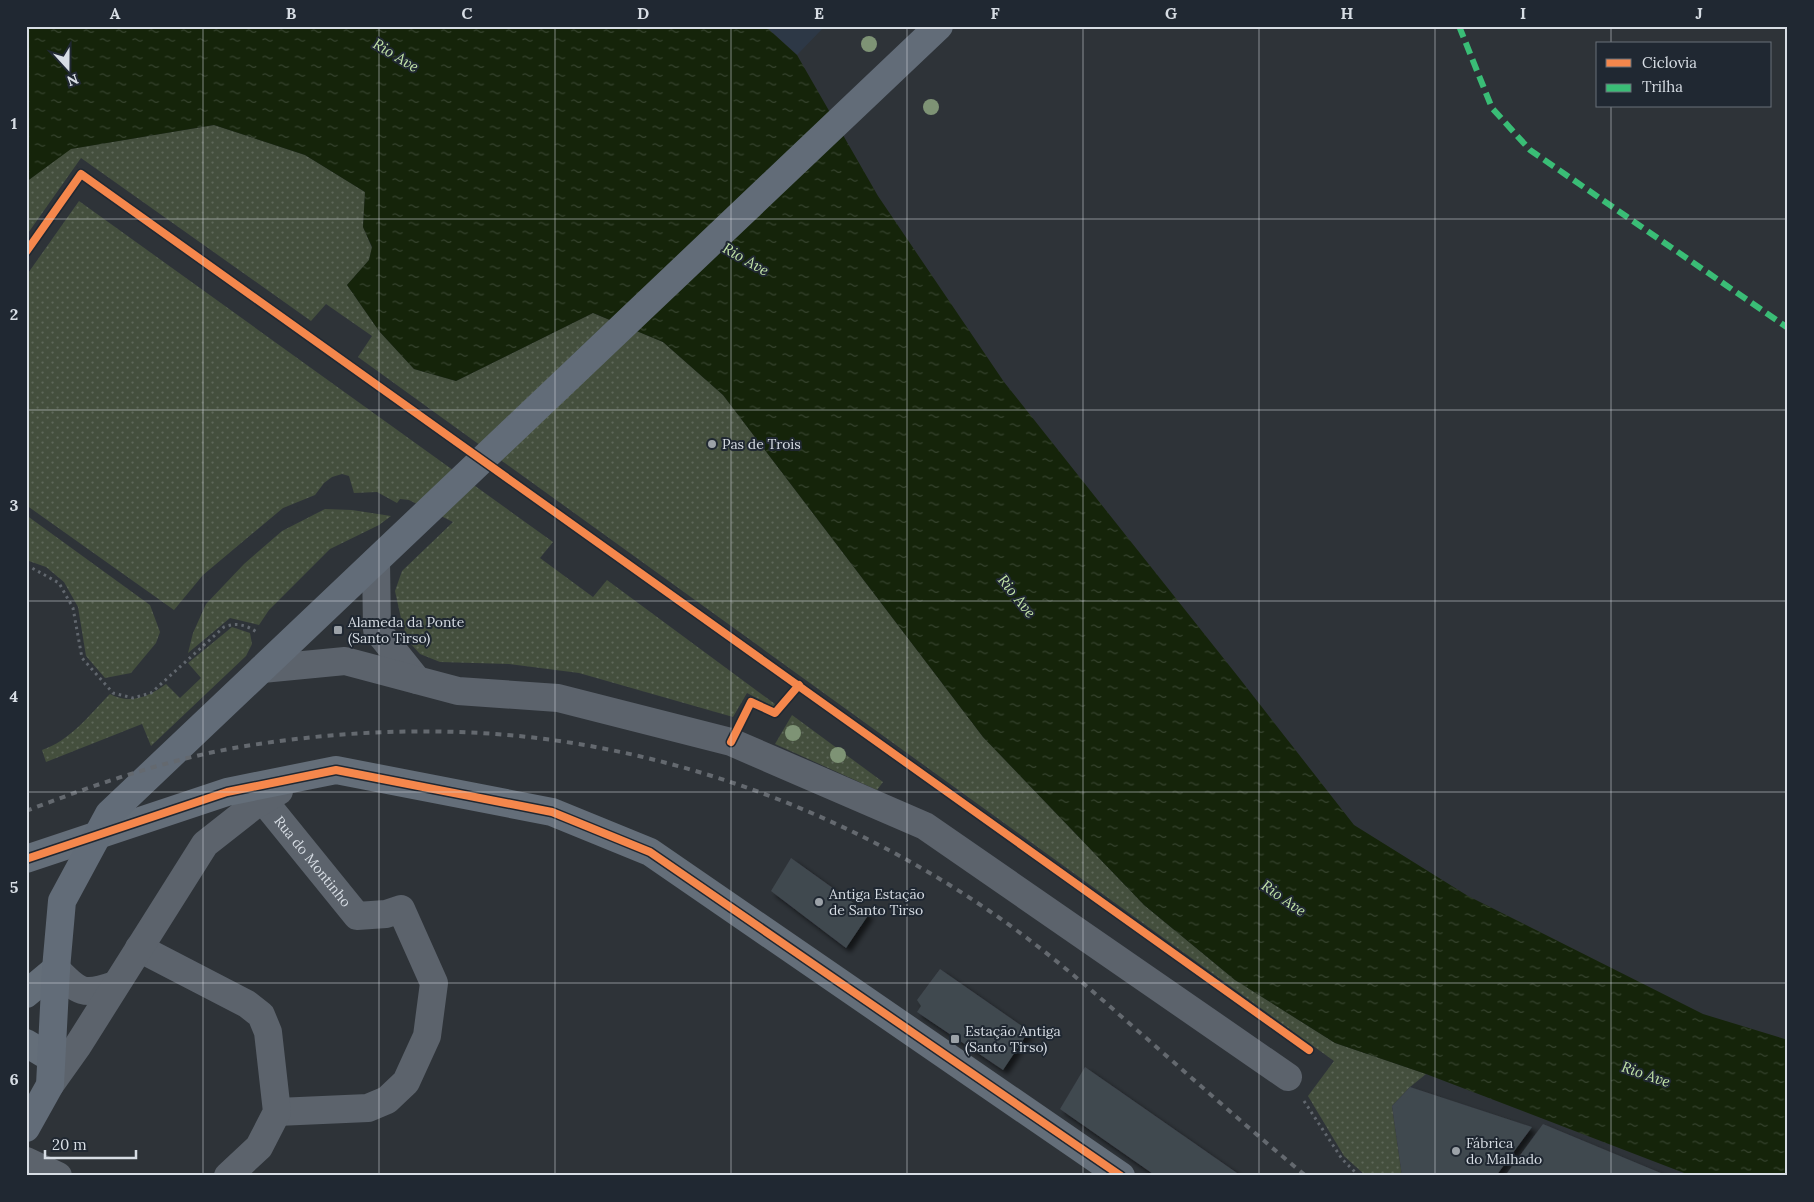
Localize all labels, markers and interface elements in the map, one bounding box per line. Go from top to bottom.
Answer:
text: A [110,3,121,23]
text: B [286,3,297,23]
text: C [461,3,473,23]
text: D [637,3,649,23]
text: E [814,3,824,23]
text: F [990,3,1000,23]
text: G [1165,3,1177,23]
text: H [1341,3,1354,23]
text: I [1520,3,1526,23]
text: J [1695,3,1703,23]
water label: Rio Ave [370,34,422,76]
north arrow [42,42,92,92]
legend [1596,42,1772,108]
text: Ciclovia [1642,53,1697,72]
text: N [64,70,81,91]
text: Trilha [1642,77,1683,96]
text: 1 [11,113,17,133]
water label: Rio Ave [719,238,773,280]
text: 2 [10,304,18,324]
place label: Pas de Trois [722,435,801,453]
marker: Pas de Trois [706,438,718,450]
text: 3 [10,495,19,515]
water label: Rio Ave [994,570,1040,622]
place label: Alameda da Ponte (Santo Tirso) [347,613,465,647]
marker: Alameda da Ponte (Santo Tirso) [332,624,344,636]
text: 4 [10,686,19,706]
street label: Rua do Montinho [270,812,355,911]
water label: Rio Ave [1258,876,1310,920]
text: 5 [10,877,19,897]
place label: Antiga Estação de Santo Tirso [828,885,925,919]
marker: Antiga Estação de Santo Tirso [813,896,825,908]
place label: Estação Antiga (Santo Tirso) [965,1022,1061,1056]
marker: Estação Antiga (Santo Tirso) [949,1033,961,1045]
water label: Rio Ave [1619,1057,1673,1091]
text: 6 [9,1069,19,1089]
scale bar [45,1127,136,1159]
place label: Fábrica do Malhado [1466,1134,1542,1168]
text: 20 m [52,1135,87,1154]
marker: Fábrica do Malhado [1450,1145,1462,1157]

